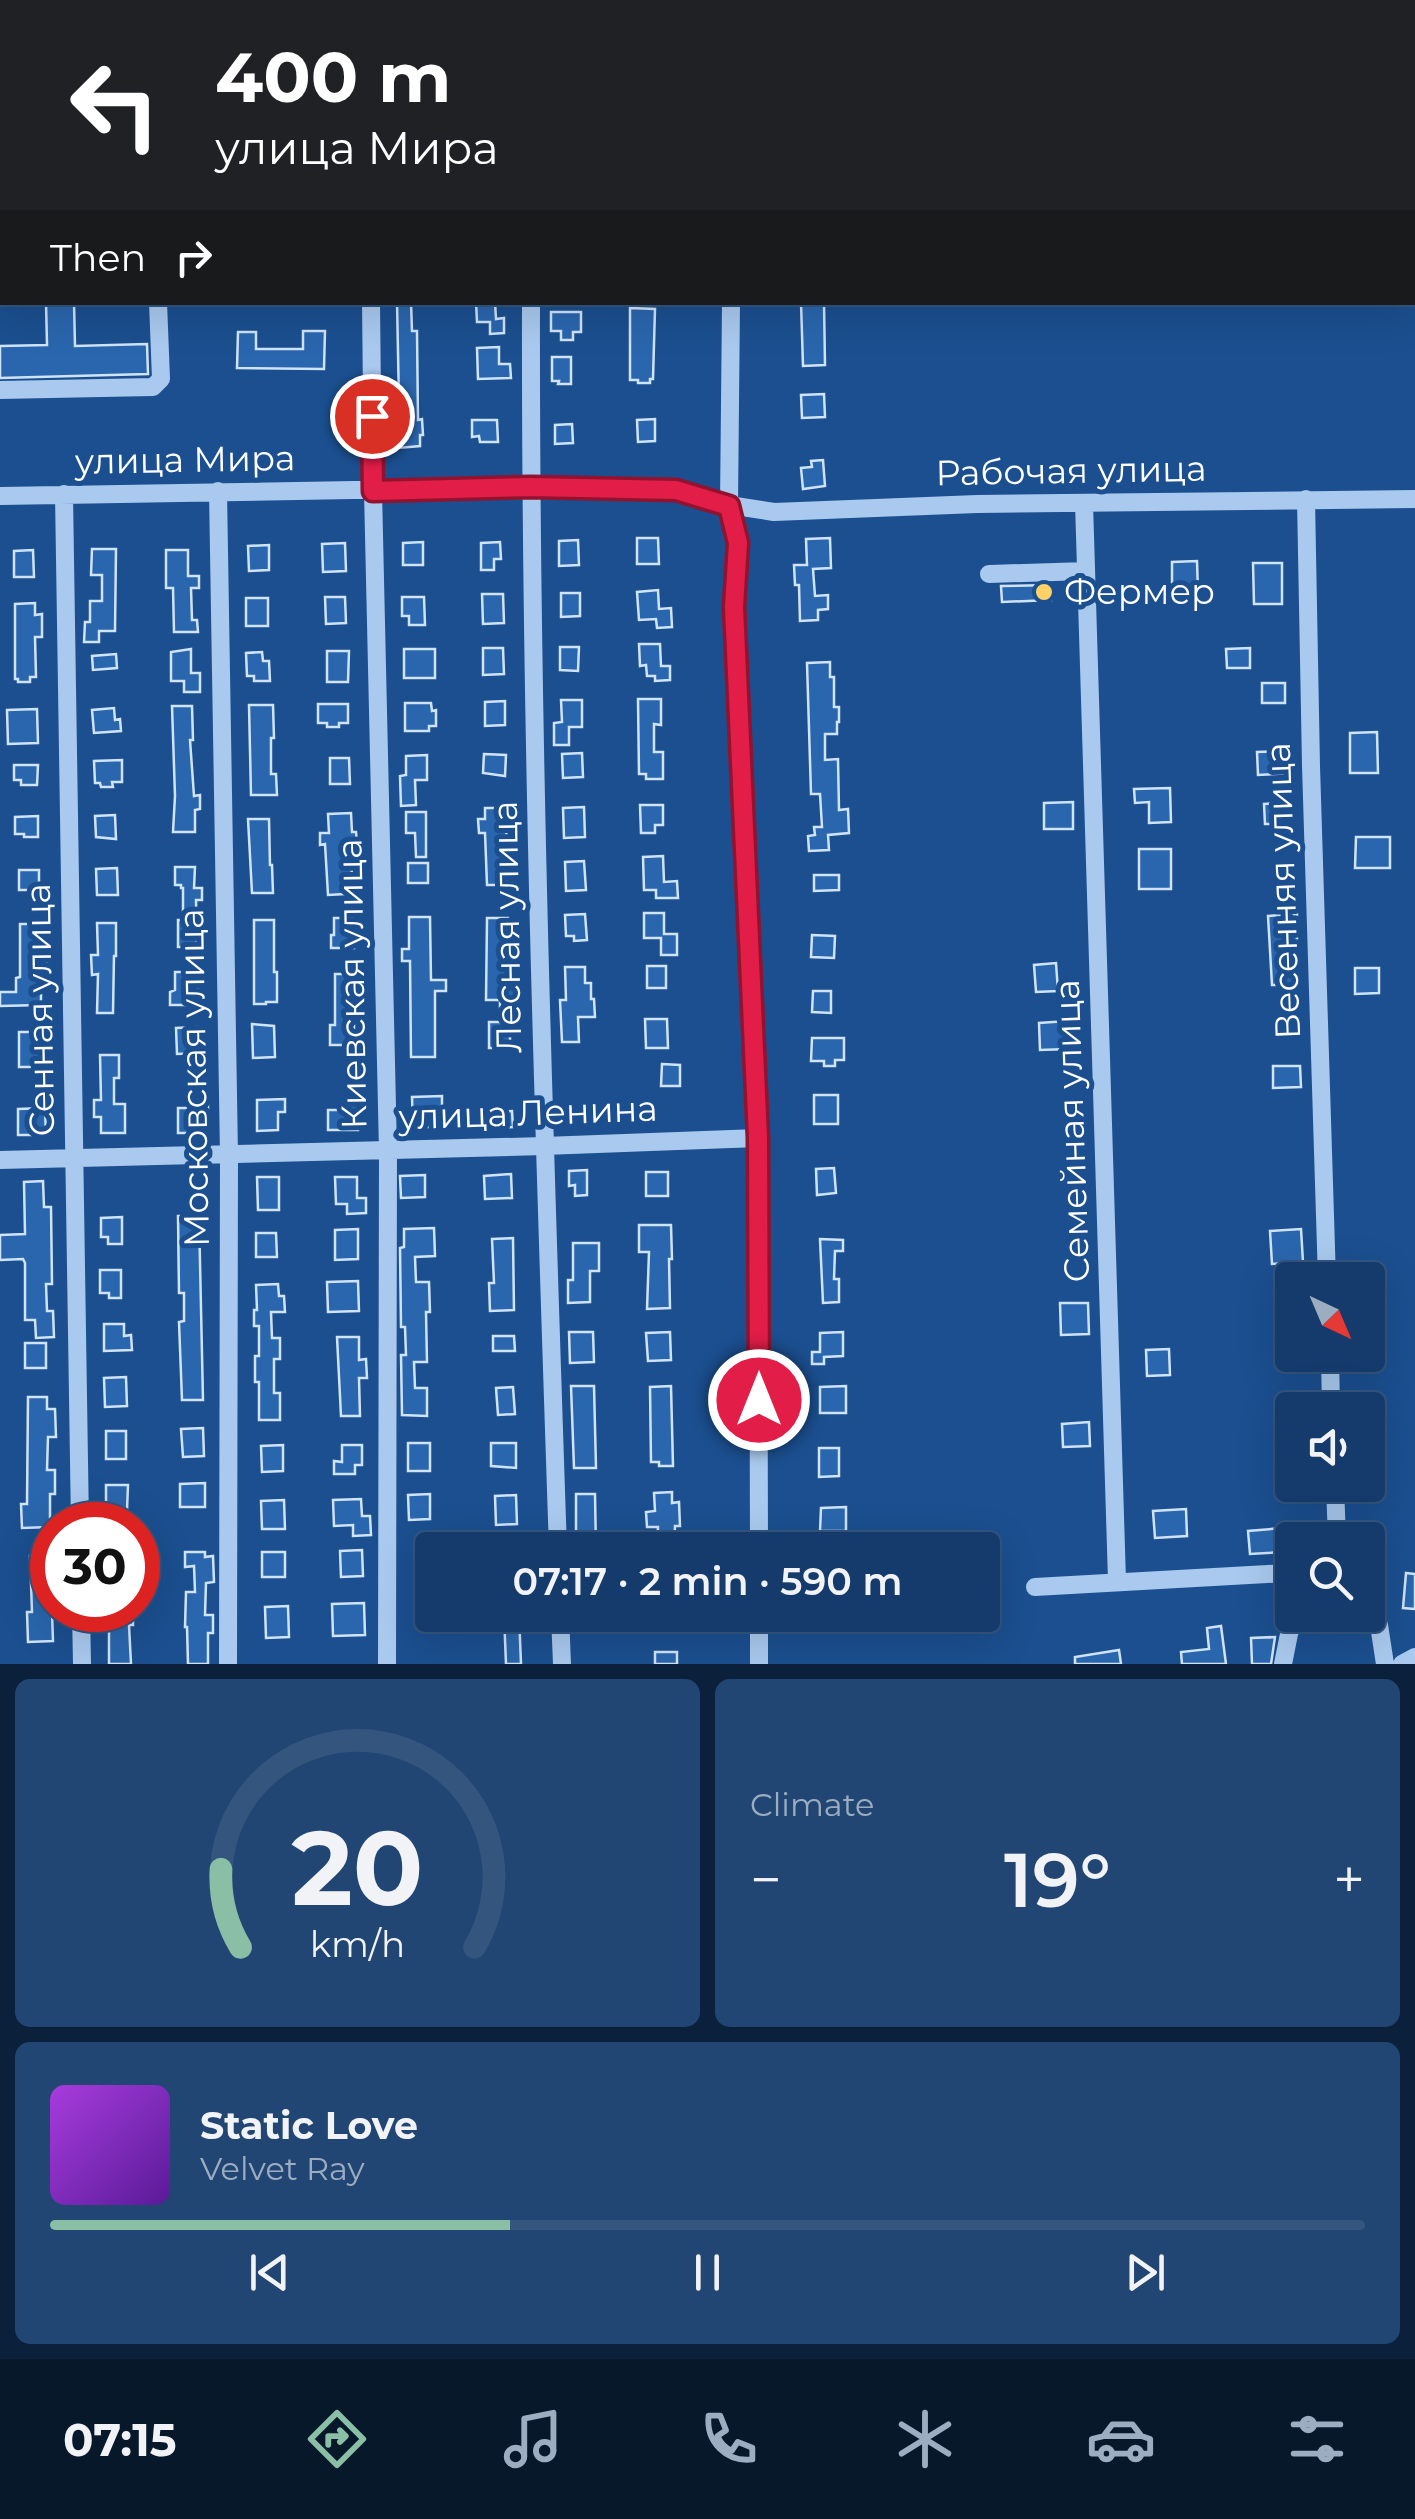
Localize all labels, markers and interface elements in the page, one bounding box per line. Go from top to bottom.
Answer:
text: 400 m [215,34,452,120]
icon: left [50,40,180,170]
text: улица Мира [215,120,499,175]
icon: right [166,230,221,285]
text: Then [50,234,146,281]
pin [330,374,415,459]
icon: arrive [345,389,400,444]
street label: улица Мира [73,436,296,483]
street label: Рабочая улица [935,447,1207,494]
place label: Фермер [1064,570,1215,613]
marker: Фермер [1033,581,1055,603]
street label: Весенняя улица [1256,742,1309,1040]
street label: Лесная улица [483,800,530,1054]
street label: Киевская улица [327,838,376,1130]
street label: Сенная улица [16,883,63,1137]
street label: Московская улица [169,908,218,1248]
street label: Семейная улица [1045,979,1098,1283]
street label: улица Ленина [397,1086,658,1139]
north arrow [1275,1262,1385,1372]
map controls [1275,1262,1385,1632]
position arrow [707,1348,811,1452]
button: sound [1275,1392,1385,1502]
speed limit sign: 30 [30,1502,160,1632]
button: search [1275,1522,1385,1632]
text: 07:17 · 2 min · 590 m [513,1558,902,1605]
text: Climate [750,1785,874,1824]
text: 20 [292,1804,423,1931]
text: 19° [1004,1834,1111,1926]
text: − [750,1846,782,1913]
text: + [1333,1846,1365,1913]
text: km/h [310,1922,405,1966]
text: Static Love [200,2102,418,2149]
text: Velvet Ray [200,2149,365,2188]
icon: previous [242,2245,297,2300]
icon: pause [680,2245,735,2300]
icon: next [1118,2245,1173,2300]
icon: directions [302,2404,372,2474]
icon: music [498,2404,568,2474]
icon: phone [694,2404,764,2474]
icon: climate [890,2404,960,2474]
icon: car [1086,2404,1156,2474]
icon: filters [1282,2404,1352,2474]
text: 07:15 [63,2412,177,2467]

